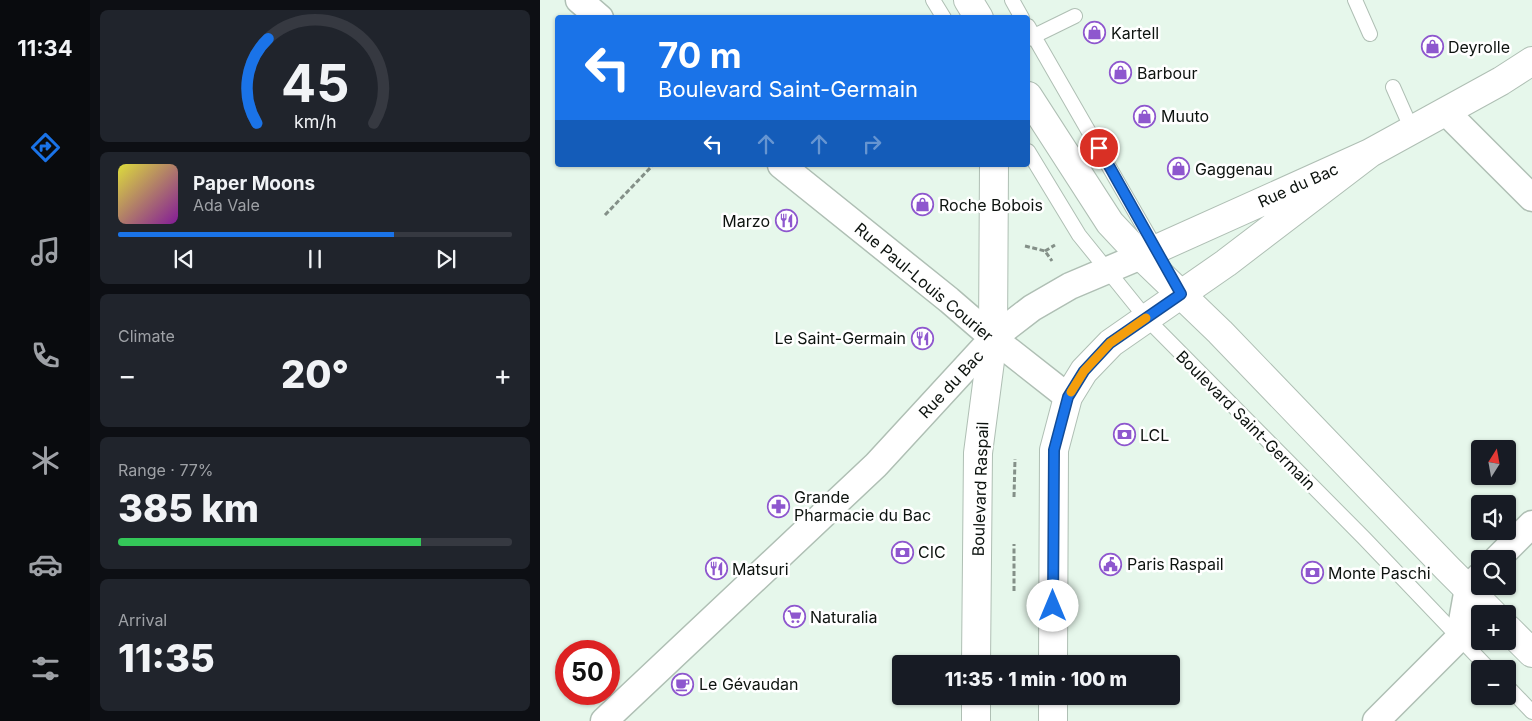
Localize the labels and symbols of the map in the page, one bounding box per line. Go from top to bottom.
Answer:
shop icon: Kartell [1083,21,1107,45]
place label: Kartell [1111,23,1159,43]
shop icon: Deyrolle [1420,35,1444,59]
place label: Deyrolle [1448,37,1510,57]
shop icon: Barbour [1109,61,1133,85]
place label: Barbour [1137,63,1198,83]
shop icon: Muuto [1133,104,1157,128]
place label: Muuto [1161,106,1209,126]
pin [1078,127,1120,169]
shop icon: Gaggenau [1167,157,1191,181]
street label: Rue du Bac [1255,158,1341,212]
place label: Gaggenau [1195,159,1273,179]
shop icon: Roche Bobois [911,193,935,217]
place label: Roche Bobois [939,195,1043,215]
restaurant icon: Marzo [774,209,798,233]
place label: Marzo [722,211,770,231]
street label: Rue Paul-Louis Courier [851,218,997,346]
restaurant icon: Le Saint-Germain [910,326,934,350]
place label: Le Saint-Germain [774,328,906,348]
street label: Rue du Bac [914,346,988,422]
street label: Boulevard Saint-Germain [1172,346,1320,494]
street label: Boulevard Raspail [968,421,992,557]
bank icon: LCL [1112,423,1136,447]
place label: LCL [1140,425,1169,445]
north arrow [1471,440,1516,485]
place label: Grande Pharmacie du Bac [794,487,931,525]
pharmacy icon: Grande Pharmacie du Bac [766,494,790,518]
bank icon: CIC [890,540,914,564]
place label: CIC [918,542,946,562]
public building icon: Paris Raspail [1099,552,1123,576]
place label: Paris Raspail [1127,554,1224,574]
restaurant icon: Matsuri [704,557,728,581]
place label: Matsuri [732,559,789,579]
bank icon: Monte Paschi [1300,561,1324,585]
place label: Monte Paschi [1328,563,1431,583]
position arrow [1026,579,1078,631]
supermarket icon: Naturalia [782,605,806,629]
place label: Naturalia [810,607,877,627]
speed limit sign: 50 [555,640,620,705]
cafe icon: Le Gévaudan [671,672,695,696]
place label: Le Gévaudan [699,674,798,694]

